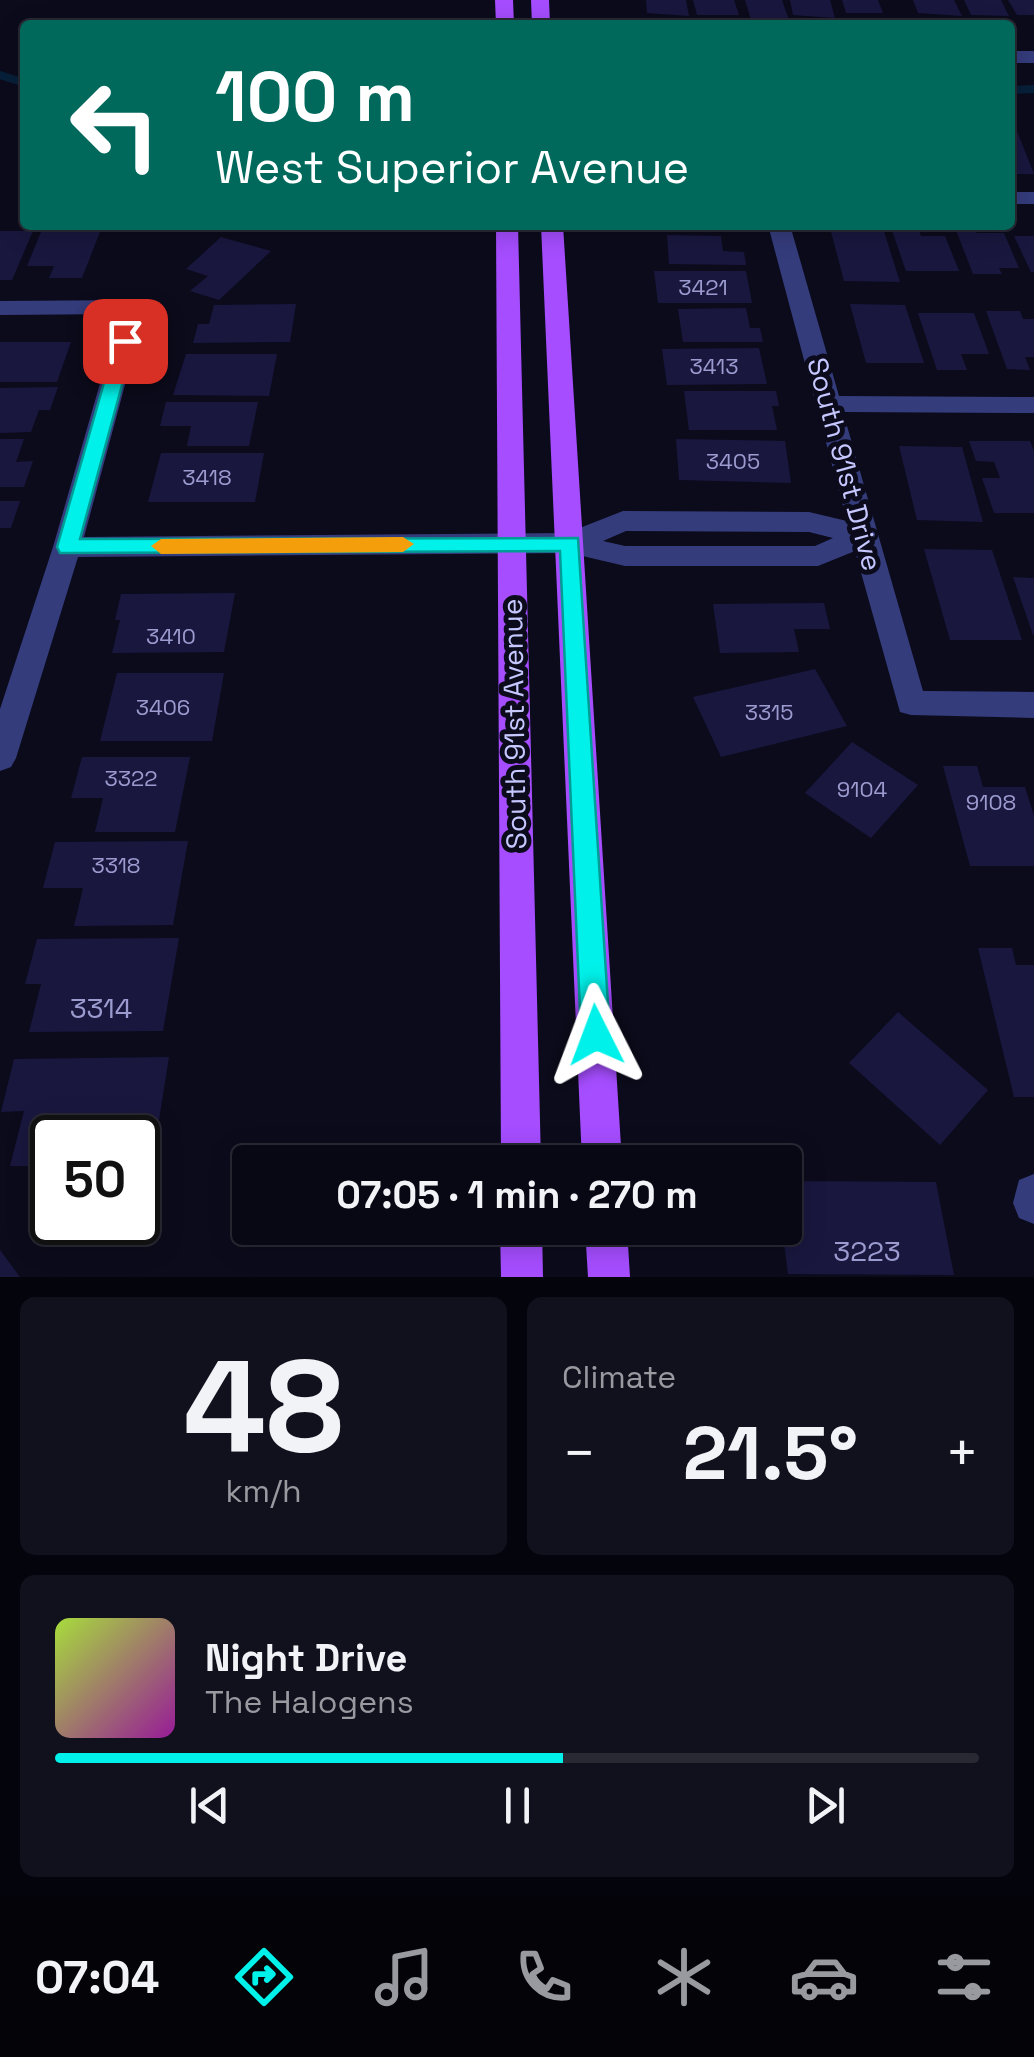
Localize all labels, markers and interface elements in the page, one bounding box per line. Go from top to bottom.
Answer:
text: 100 m [215,52,415,141]
icon: left [50,60,180,190]
text: West Superior Avenue [215,139,689,196]
house number: 3421 [678,273,728,301]
pin [83,299,168,384]
icon: arrive [98,314,153,369]
house number: 3413 [690,352,738,380]
street label: South 91st Drive [799,353,891,575]
house number: 3405 [706,447,760,475]
house number: 3418 [182,463,232,491]
street label: South 91st Avenue [494,598,534,850]
house number: 3410 [146,622,196,650]
house number: 3406 [136,693,190,721]
house number: 3315 [745,698,793,726]
house number: 3322 [104,764,158,792]
house number: 9104 [837,775,888,803]
house number: 9108 [966,788,1016,816]
house number: 3318 [91,851,141,879]
position arrow [544,983,648,1087]
house number: 3314 [70,990,132,1026]
speed limit sign: 50 [30,1115,160,1245]
text: 07:05 · 1 min · 270 m [336,1171,698,1219]
house number: 3223 [833,1233,901,1269]
text: 48 [183,1323,344,1489]
text: Climate [562,1357,676,1397]
text: 21.5° [683,1405,858,1501]
text: − [562,1418,596,1488]
text: + [945,1418,979,1488]
text: km/h [225,1471,302,1511]
text: Night Drive [205,1634,407,1682]
text: The Halogens [205,1682,414,1722]
icon: previous [182,1778,237,1833]
icon: pause [490,1778,545,1833]
icon: next [798,1778,853,1833]
icon: directions [229,1942,299,2012]
icon: music [369,1942,439,2012]
icon: phone [509,1942,579,2012]
icon: climate [649,1942,719,2012]
icon: car [789,1942,859,2012]
icon: filters [929,1942,999,2012]
text: 07:04 [35,1949,159,2006]

